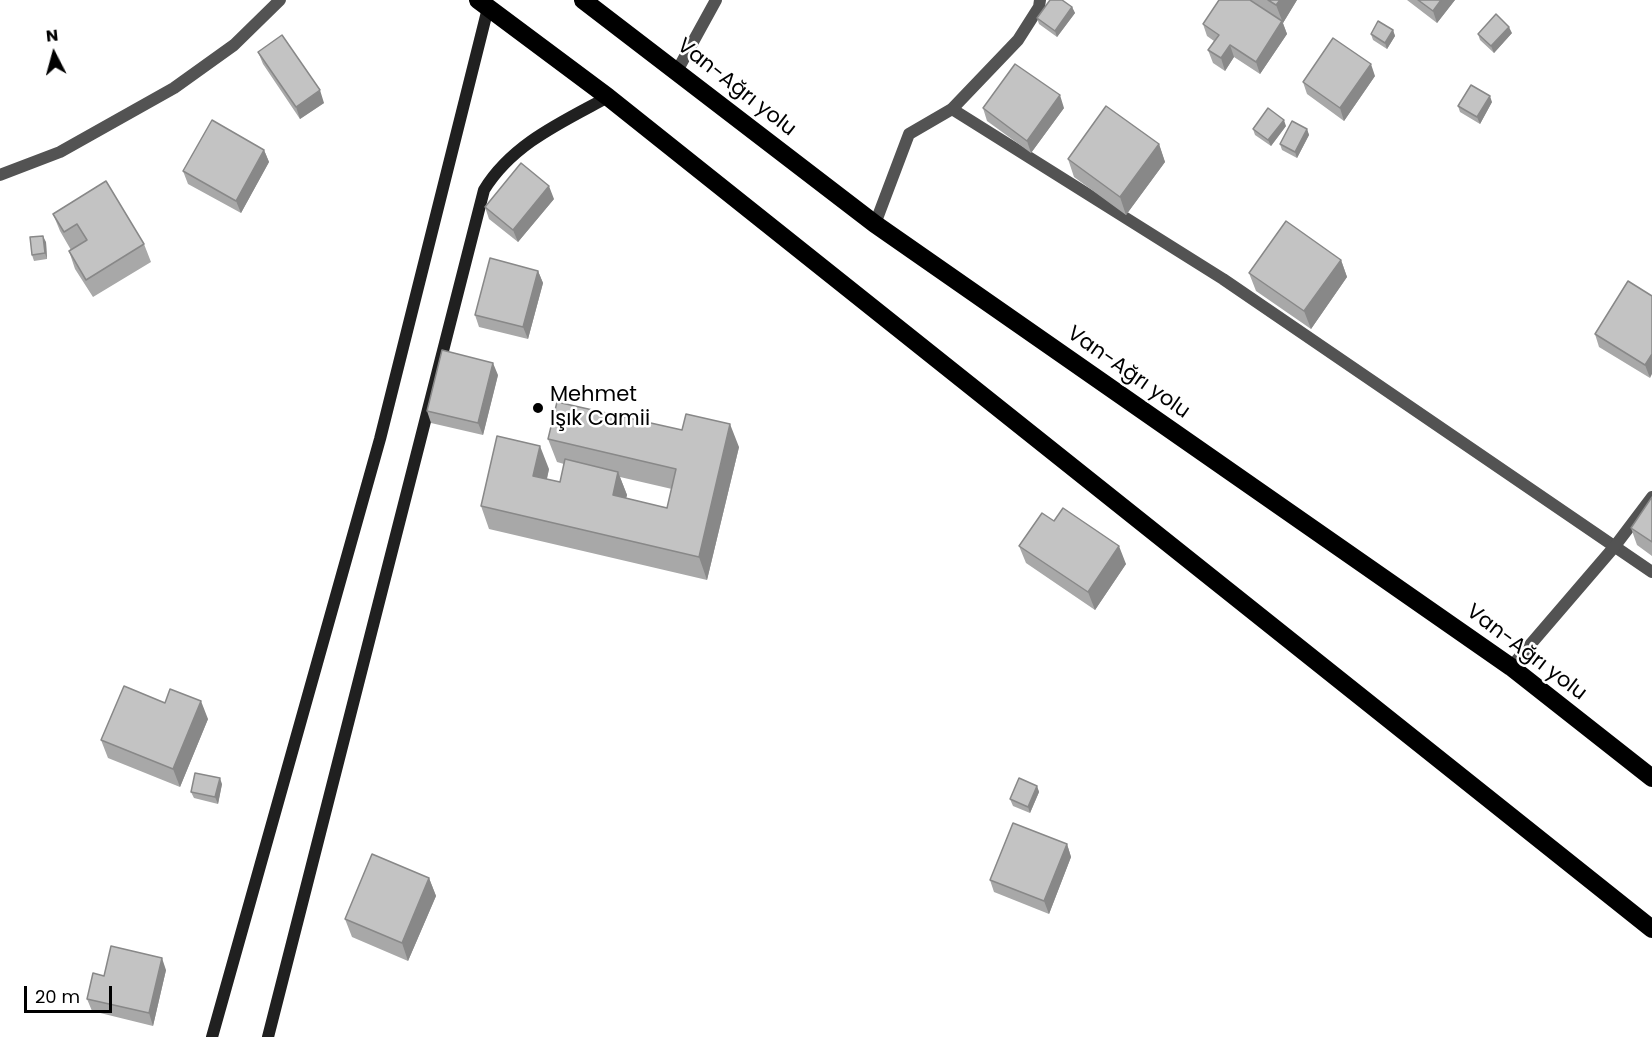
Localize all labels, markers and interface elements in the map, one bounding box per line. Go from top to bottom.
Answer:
north arrow [24,24,84,84]
text: N [45,24,59,48]
street label: Van-Ağrı yolu [671,34,801,142]
street label: Van-Ağrı yolu [1062,321,1194,425]
place label: Mehmet Işık Camii [550,383,650,433]
marker: Mehmet Işık Camii [531,401,545,415]
street label: Van-Ağrı yolu [1461,600,1591,706]
scale bar [27,974,116,1012]
text: 20 m [35,984,80,1009]

